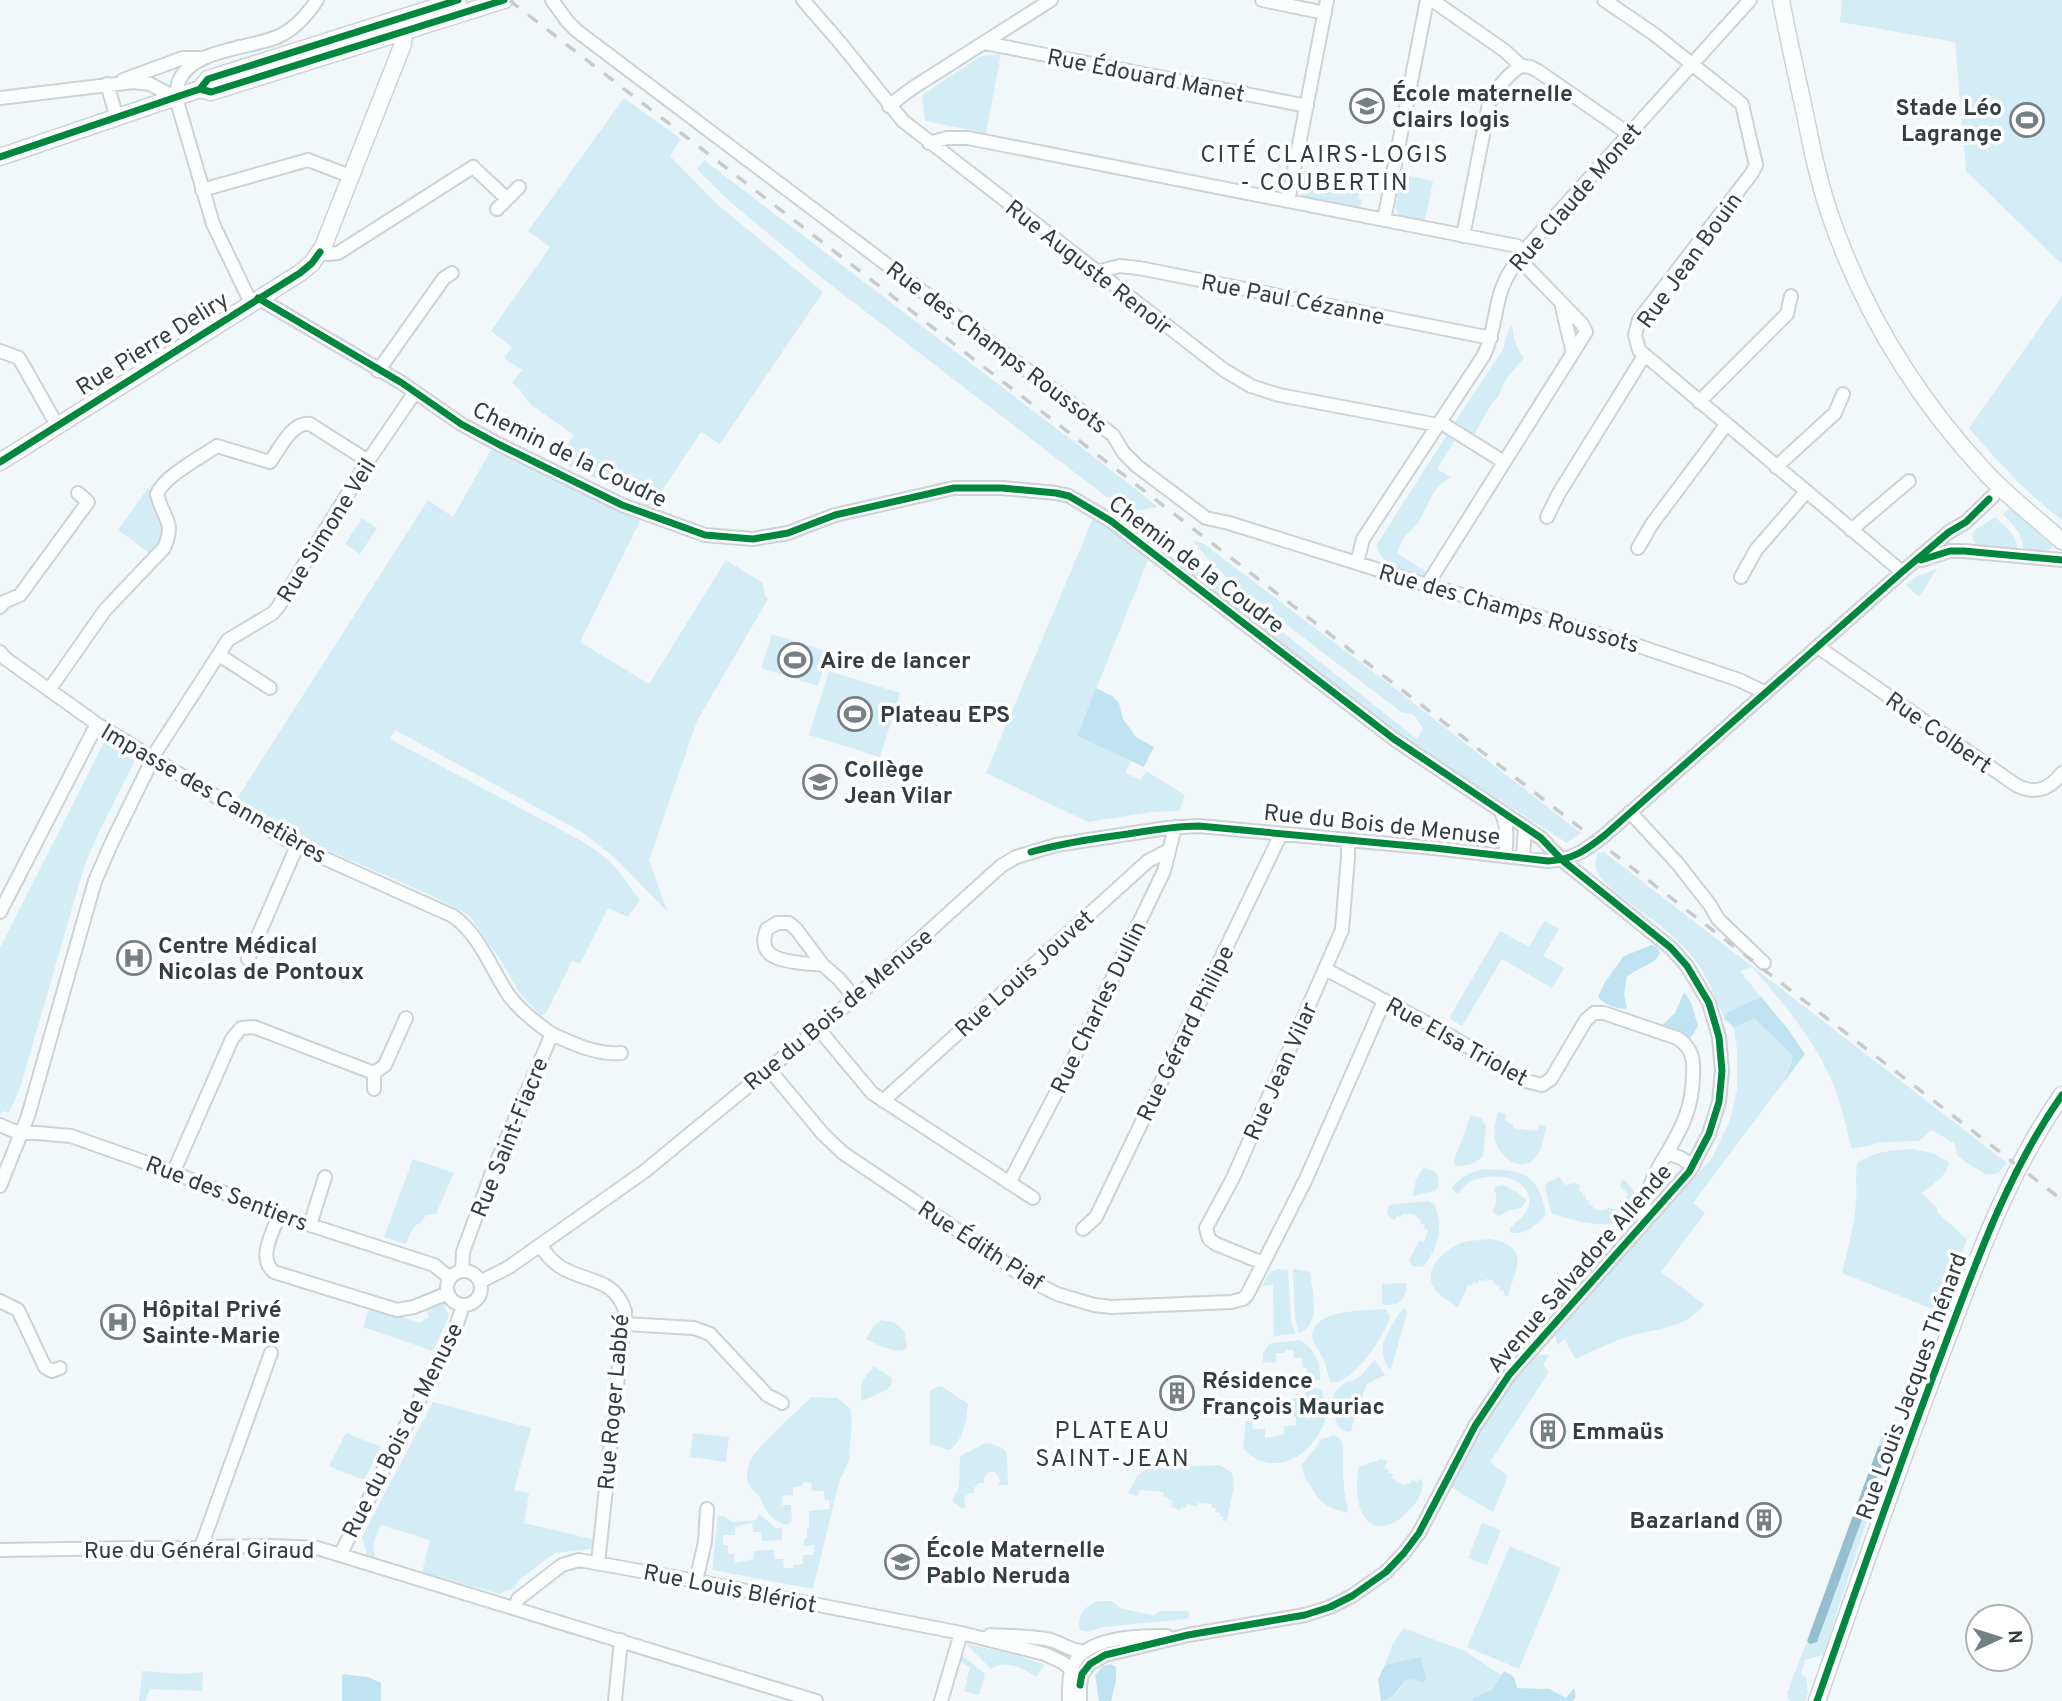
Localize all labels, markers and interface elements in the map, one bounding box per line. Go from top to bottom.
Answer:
street label: Rue Édouard Manet [1044,43,1247,111]
place label: École maternelle Clairs logis [1392,80,1573,136]
school or university icon: École maternelle Clairs logis [1348,87,1386,125]
place label: Stade Léo Lagrange [1896,95,2002,150]
sports icon: Stade Léo Lagrange [2008,101,2046,139]
street label: Rue Claude Monet [1504,118,1649,279]
district label: CITÉ CLAIRS-LOGIS - COUBERTIN [1200,139,1450,199]
street label: Rue Jean Bouin [1632,188,1750,335]
street label: Rue Auguste Renoir [998,195,1177,343]
street label: Rue des Champs Roussots [879,256,1112,442]
street label: Rue Paul Cézanne [1198,269,1387,333]
street label: Rue Pierre Deliry [72,287,235,404]
street label: Chemin de la Coudre [467,397,671,516]
street label: Rue Simone Veil [272,454,384,609]
street label: Chemin de la Coudre [1102,490,1289,642]
street label: Rue des Champs Roussots [1375,559,1642,662]
sports icon: Aire de lancer [776,641,814,679]
place label: Aire de lancer [820,648,971,677]
street label: Rue Colbert [1879,687,1996,781]
sports icon: Plateau EPS [836,695,874,733]
place label: Plateau EPS [880,702,1010,731]
street label: Impasse des Cannetières [95,719,331,872]
place label: Collège Jean Vilar [844,757,953,812]
school or university icon: Collège Jean Vilar [801,763,839,801]
street label: Rue du Bois de Menuse [1262,800,1501,853]
street label: Rue Louis Jouvet [950,905,1101,1045]
street label: Rue Charles Dullin [1046,917,1155,1099]
street label: Rue du Bois de Menuse [739,923,940,1098]
place label: Centre Médical Nicolas de Pontoux [158,933,364,988]
hospital icon: Centre Médical Nicolas de Pontoux [115,939,153,977]
street label: Rue Gérard Philipe [1132,941,1242,1127]
street label: Rue Elsa Triolet [1380,992,1532,1094]
street label: Rue Jean Vilar [1239,998,1326,1146]
street label: Rue Saint-Fiacre [466,1054,557,1222]
street label: Rue des Sentiers [141,1151,311,1240]
street label: Avenue Salvadore Allende [1482,1159,1680,1380]
street label: Rue Édith Piaf [911,1195,1049,1299]
street label: Rue Louis Jacques Thénard [1852,1249,1975,1524]
place label: Hôpital Privé Sainte-Marie [142,1297,282,1352]
hospital icon: Hôpital Privé Sainte-Marie [99,1303,137,1341]
street label: Rue Roger Labbé [593,1313,638,1492]
street label: Rue du Bois de Menuse [337,1319,471,1544]
place label: Résidence François Mauriac [1202,1368,1385,1423]
building icon: Résidence François Mauriac [1158,1374,1196,1412]
building icon: Emmaüs [1529,1412,1567,1450]
district label: PLATEAU SAINT-JEAN [1035,1417,1191,1475]
place label: Emmaüs [1572,1419,1664,1448]
building icon: Bazarland [1745,1501,1783,1539]
place label: Bazarland [1630,1508,1740,1537]
place label: École Maternelle Pablo Neruda [926,1536,1105,1592]
street label: Rue du Général Giraud [84,1538,314,1567]
school or university icon: École Maternelle Pablo Neruda [883,1543,921,1581]
street label: Rue Louis Blériot [641,1559,819,1621]
north arrow [1964,1603,2034,1673]
text: N [2002,1629,2026,1645]

